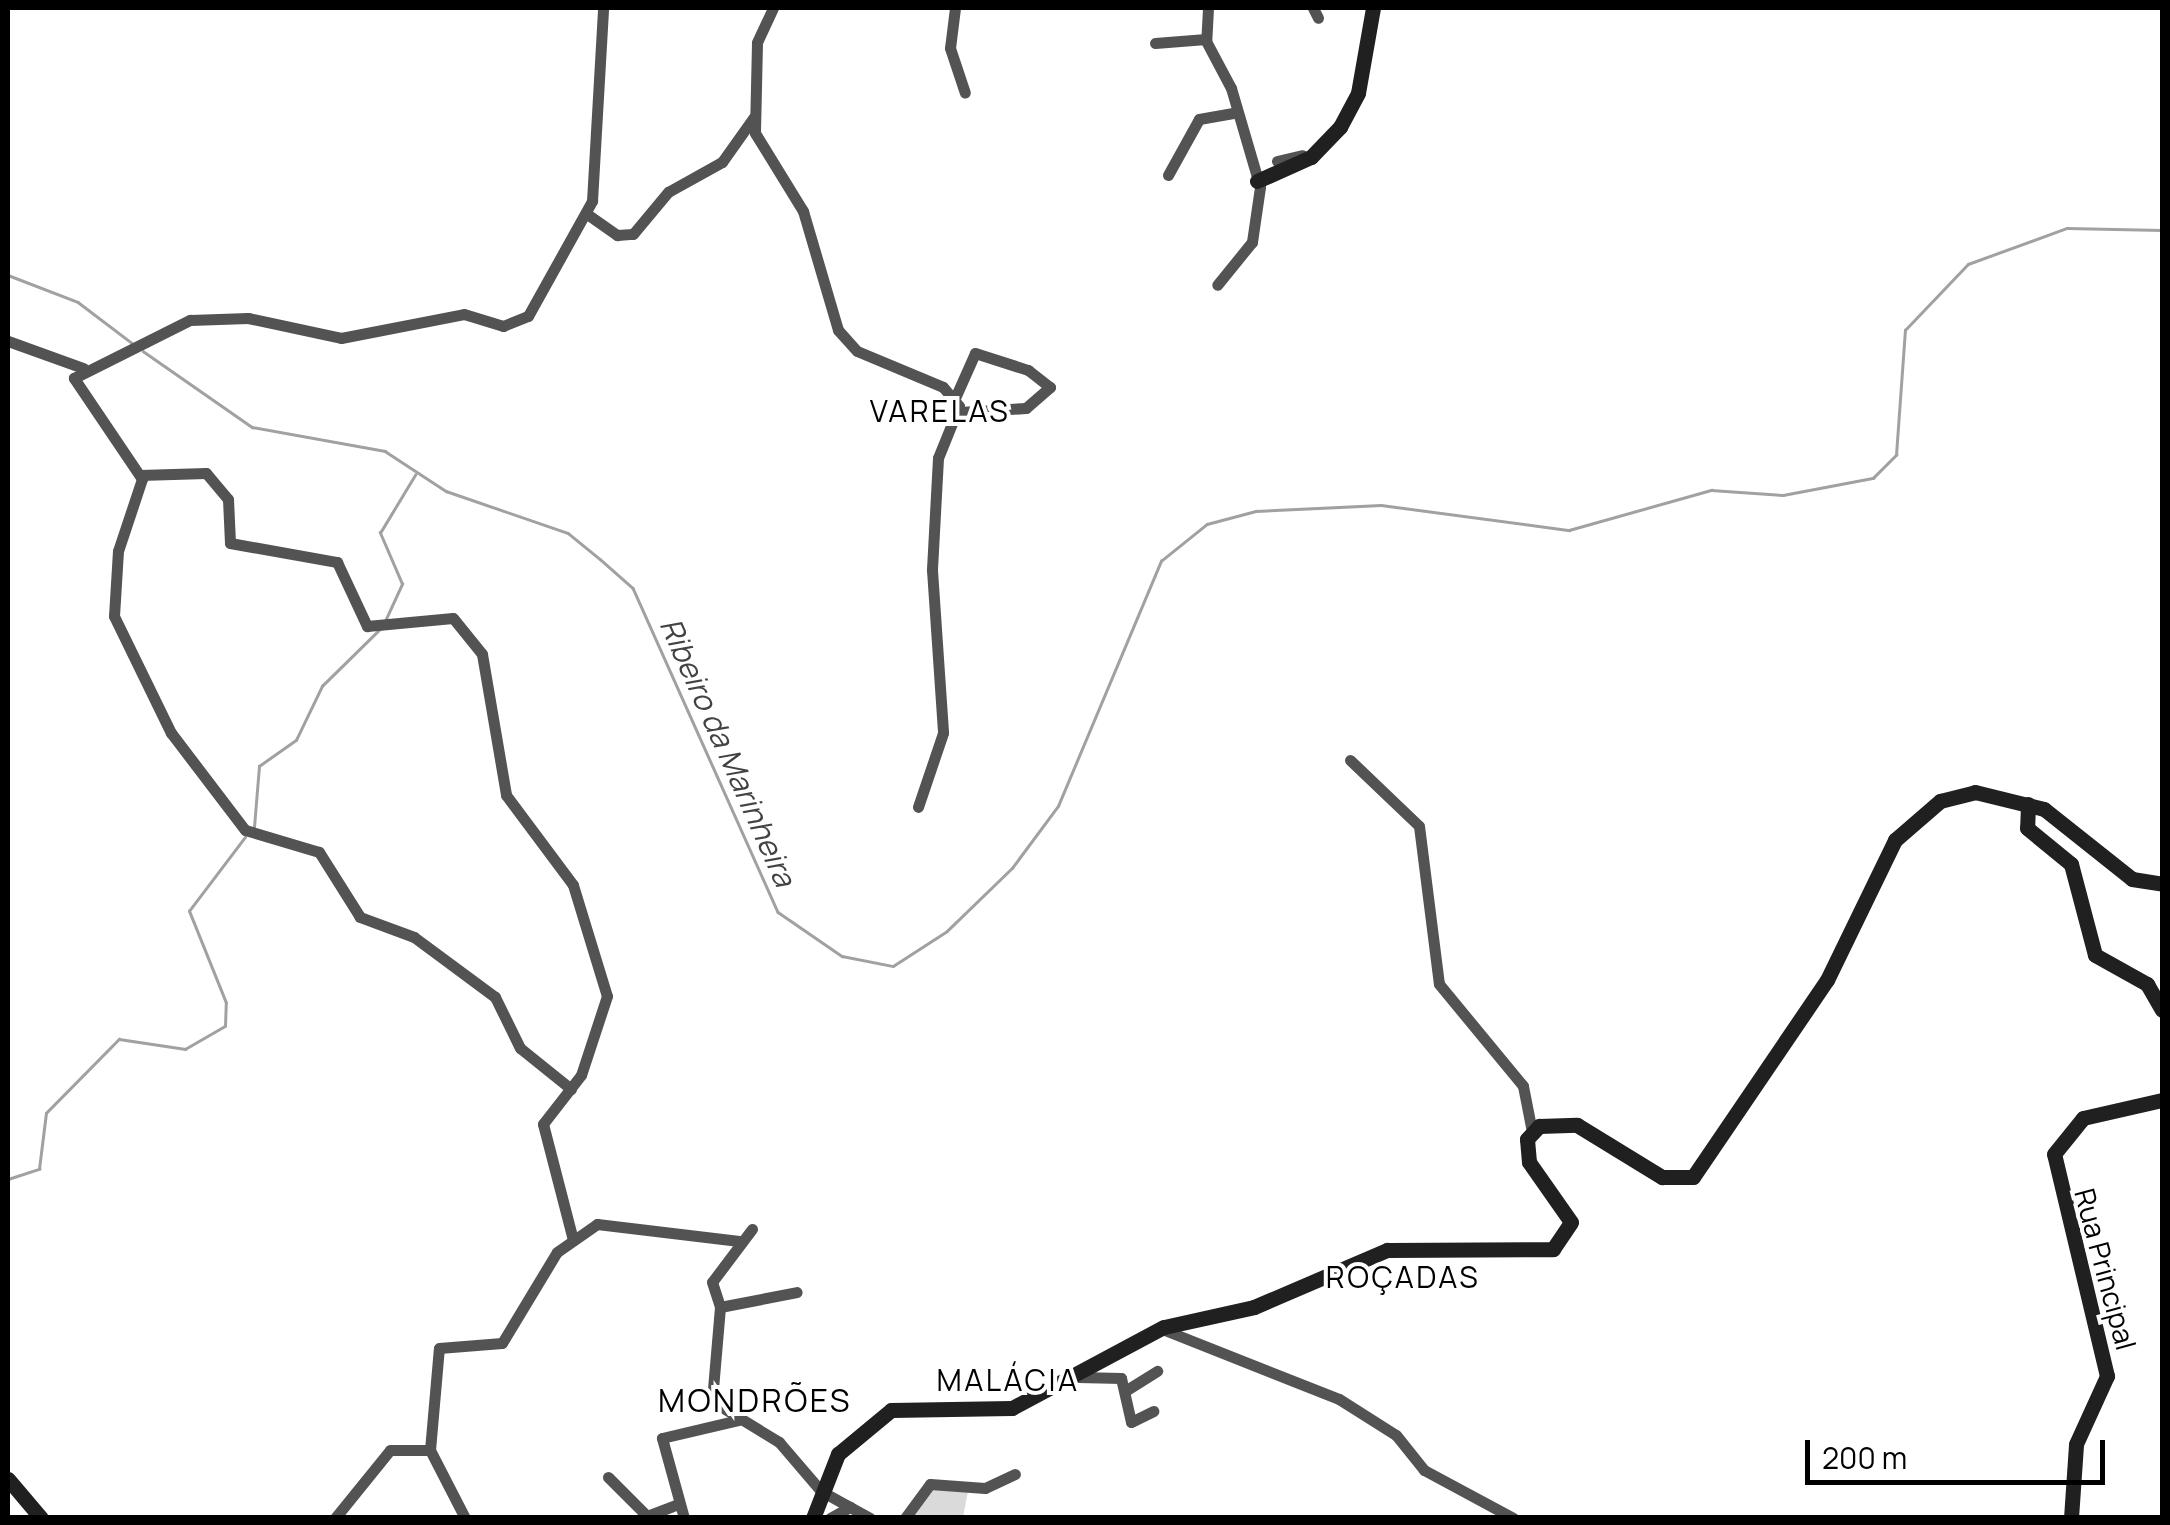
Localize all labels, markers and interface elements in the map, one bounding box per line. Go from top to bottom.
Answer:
district label: VARELAS [870,393,1010,429]
water label: Ribeiro da Marinheira [653,612,803,892]
street label: Rua Principal [2068,1185,2144,1353]
district label: ROÇADAS [1326,1259,1480,1295]
district label: MALÁCIA [937,1362,1079,1398]
district label: MONDRÕES [658,1381,852,1419]
scale bar [1810,1420,2110,1482]
text: 200 m [1822,1437,1907,1478]

